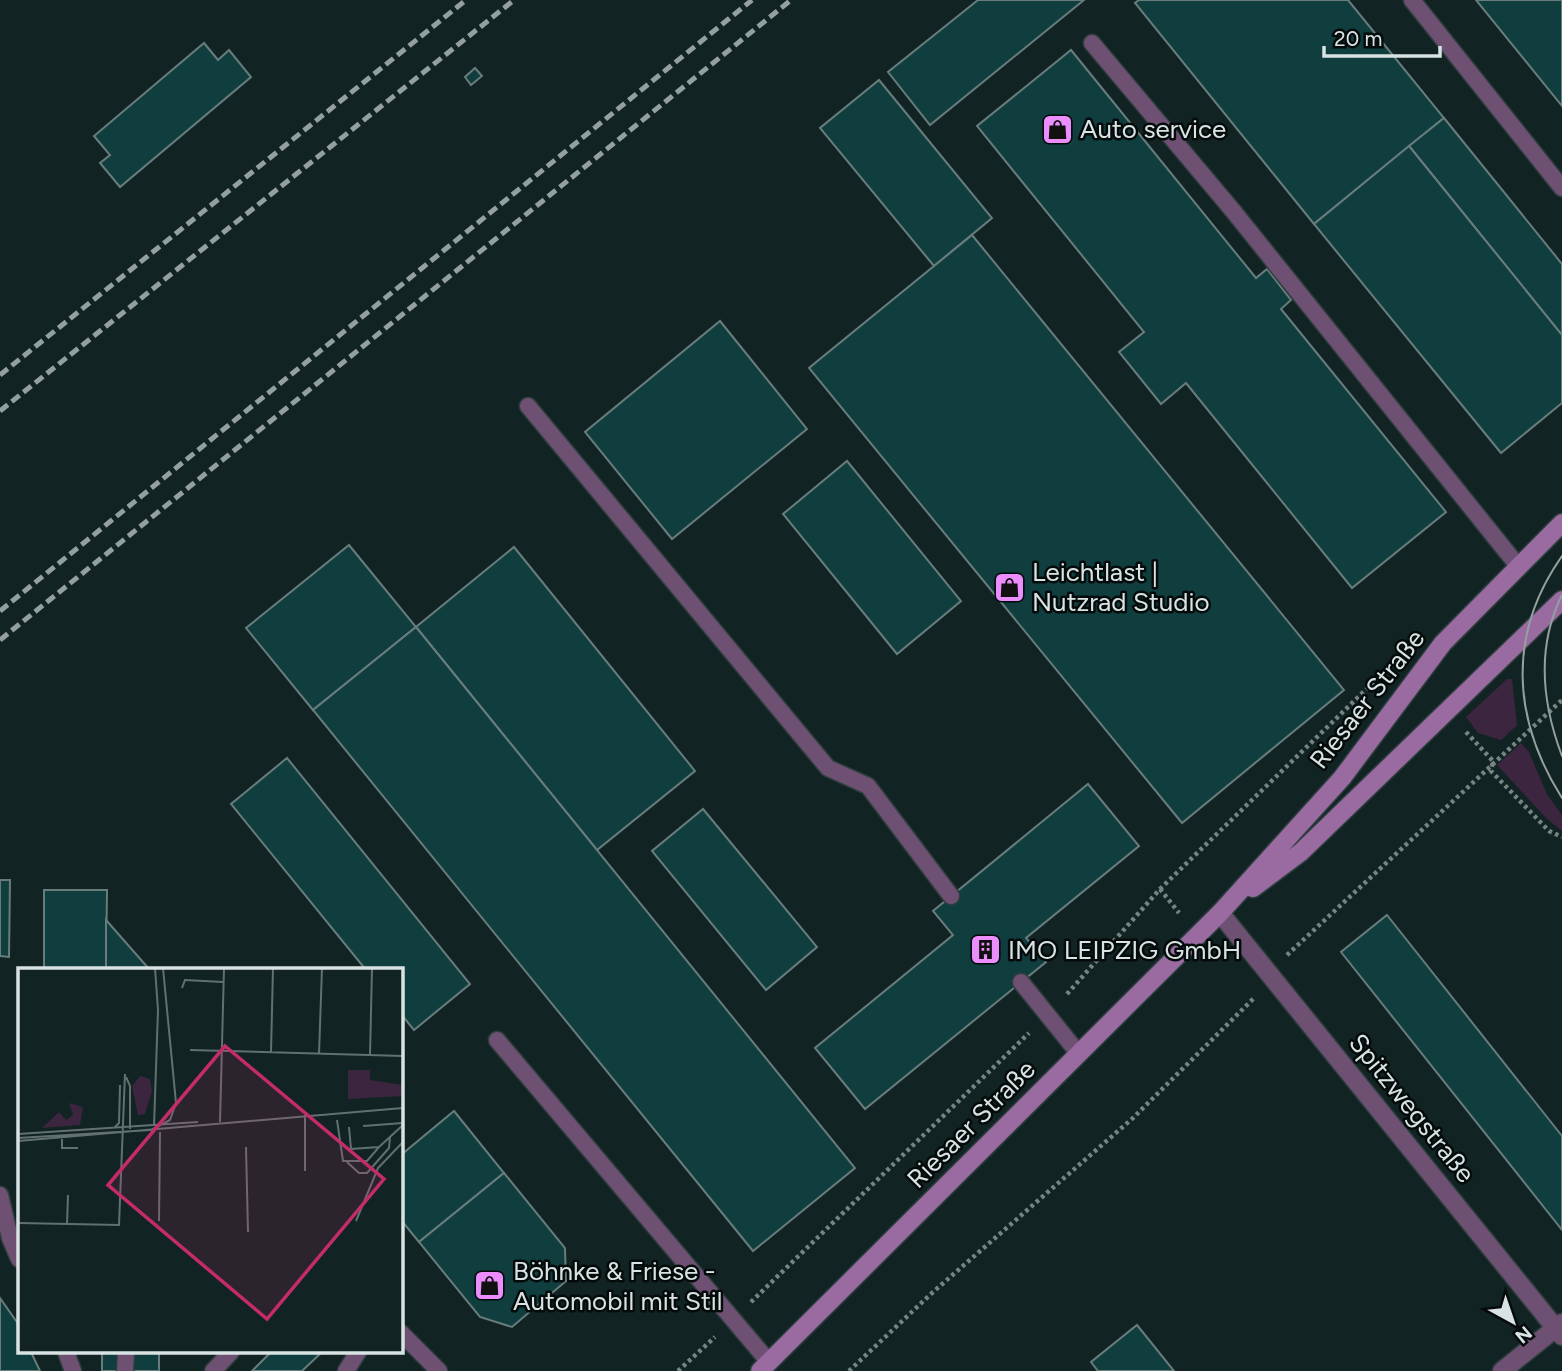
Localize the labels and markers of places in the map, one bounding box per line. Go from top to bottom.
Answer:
shop icon: Auto service [1040,112,1074,146]
place label: Auto service [1080,113,1226,145]
place label: Leichtlast | Nutzrad Studio [1032,556,1210,618]
shop icon: Leichtlast | Nutzrad Studio [992,570,1026,604]
building icon: IMO LEIPZIG GmbH [968,933,1002,967]
place label: IMO LEIPZIG GmbH [1008,934,1241,966]
place label: Böhnke & Friese - Automobil mit Stil [513,1255,723,1317]
shop icon: Böhnke & Friese - Automobil mit Stil [473,1269,507,1303]

